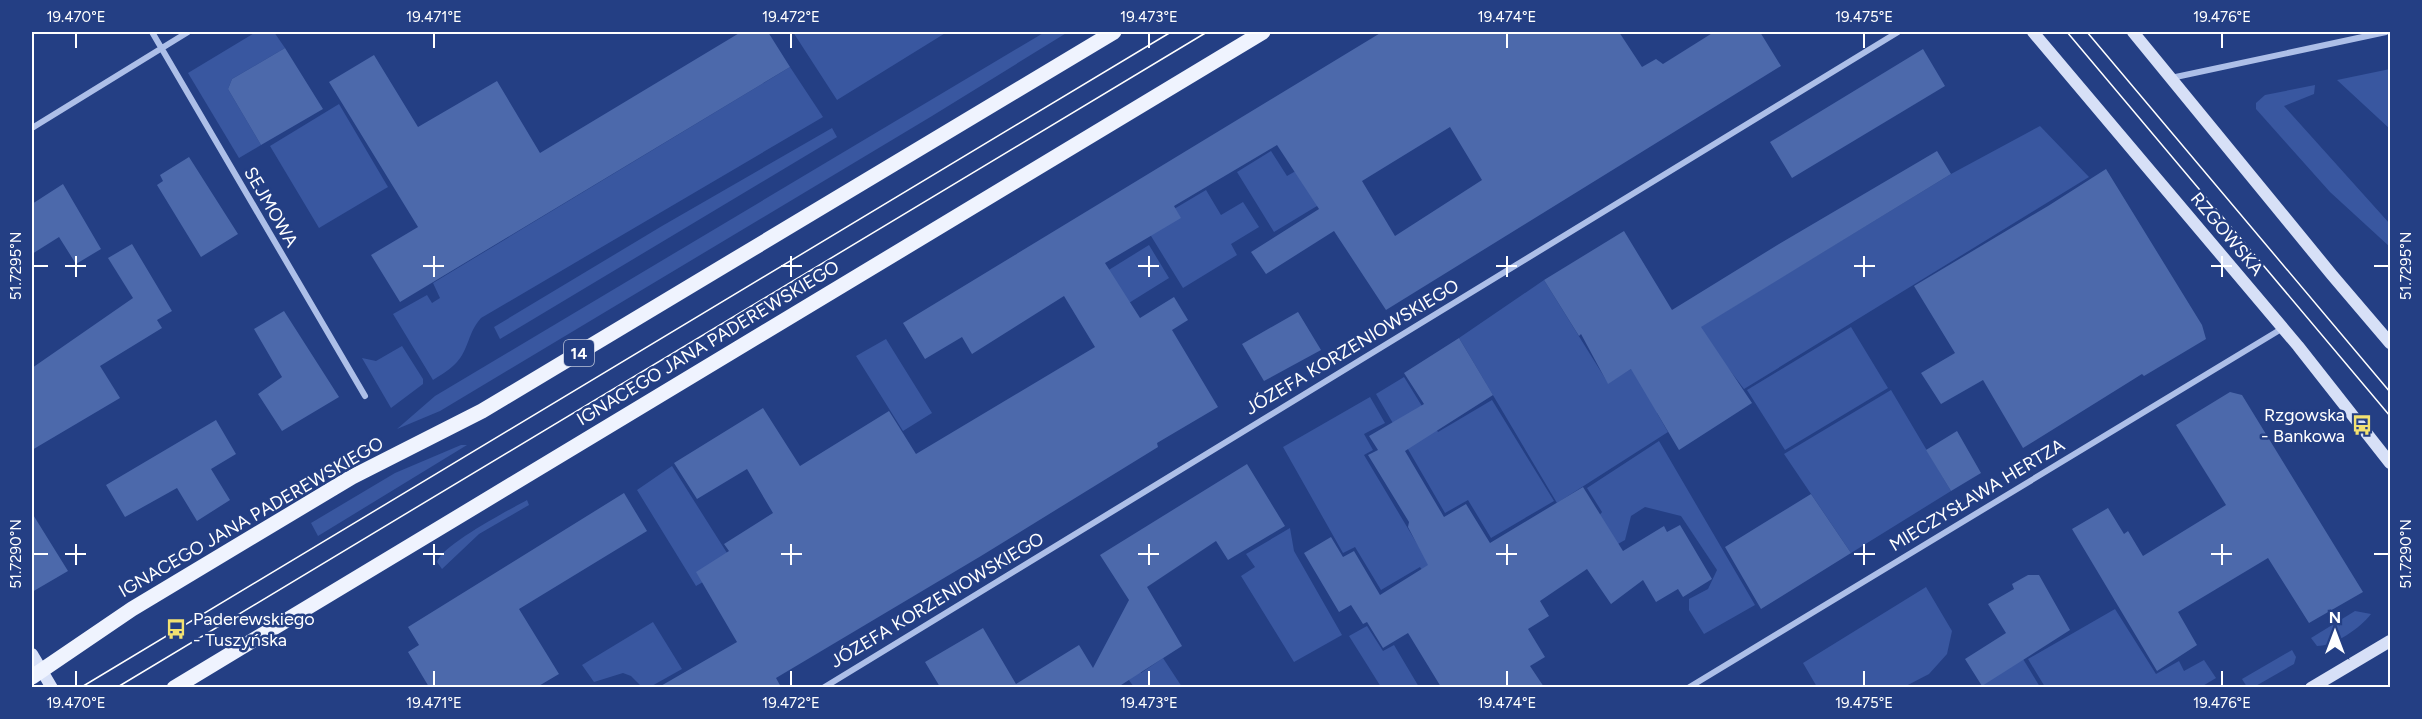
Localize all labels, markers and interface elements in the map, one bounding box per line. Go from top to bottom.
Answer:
text: 19.470°E [46,8,106,26]
text: 19.471°E [406,8,462,26]
text: 19.472°E [762,8,820,26]
text: 19.473°E [1120,8,1178,26]
text: 19.474°E [1478,8,1536,26]
text: 19.475°E [1835,8,1893,26]
text: 19.476°E [2193,8,2251,26]
street label: SEJMOWA [239,163,303,251]
street label: RZGOWSKA [2186,188,2268,280]
text: 51.7295°N [7,232,25,300]
text: 51.7295°N [2397,232,2415,300]
street label: IGNACEGO JANA PADEREWSKIEGO [573,256,843,430]
street label: JÓZEFA KORZENIOWSKIEGO [1241,274,1463,420]
road number: 14 [564,340,594,366]
place label: Rzgowska - Bankowa [2261,404,2345,447]
bus stop icon: Rzgowska - Bankowa [2350,413,2374,437]
street label: IGNACEGO JANA PADEREWSKIEGO [115,432,387,602]
street label: MIECZYSŁAWA HERTZA [1885,434,2069,556]
text: 51.7290°N [7,519,25,589]
text: 51.7290°N [2397,519,2415,589]
street label: JÓZEFA KORZENIOWSKIEGO [826,527,1048,673]
north arrow [2305,602,2365,662]
place label: Paderewskiego - Tuszyńska [193,608,315,651]
text: N [2329,608,2341,627]
bus stop icon: Paderewskiego - Tuszyńska [164,617,188,641]
text: 19.470°E [46,694,106,712]
text: 19.471°E [406,694,462,712]
text: 19.472°E [762,694,820,712]
text: 19.473°E [1120,694,1178,712]
text: 19.474°E [1478,694,1536,712]
text: 19.475°E [1835,694,1893,712]
text: 19.476°E [2193,694,2251,712]

